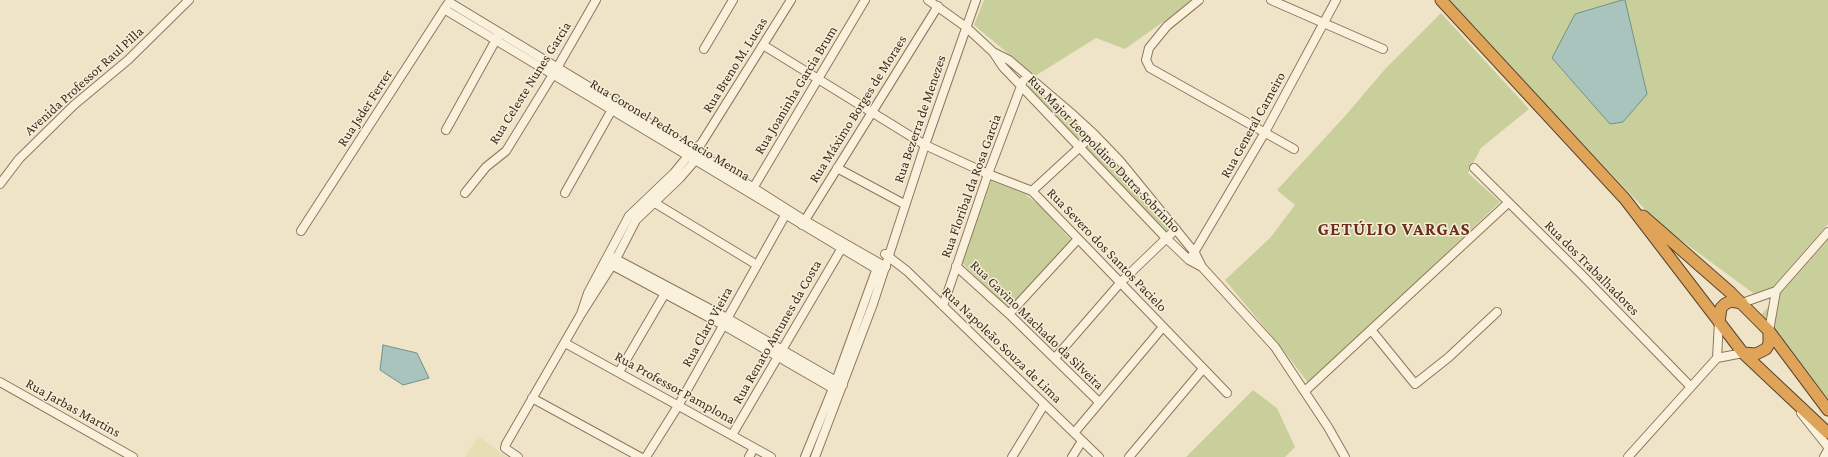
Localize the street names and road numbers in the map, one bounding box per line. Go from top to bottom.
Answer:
street label: Rua Breno M. Lucas [699,14,771,116]
street label: Rua Celeste Nunes Garcia [485,19,575,147]
street label: Avenida Professor Raul Pilla [21,23,147,139]
street label: Rua Joaninha Garcia Brum [751,23,841,157]
street label: Rua Máximo Borges de Moraes [806,32,910,186]
street label: Rua Bezerra de Menezes [890,53,950,185]
street label: Rua Jsder Ferrer [334,66,396,150]
street label: Rua General Carneiro [1217,69,1289,181]
street label: Rua Major Leopoldino Dutra Sobrinho [1024,72,1184,236]
street label: Rua Coronel Pedro Acacio Menna [587,75,753,185]
street label: Rua Floribal da Rosa Garcia [937,112,1005,260]
street label: Rua Severo dos Santos Pacielo [1043,185,1171,315]
street label: Rua dos Trabalhadores [1541,217,1643,319]
street label: Rua Renato Antunes da Costa [729,257,825,407]
street label: Rua Gavino Machado da Silveira [967,257,1107,393]
street label: Rua Napoleão Souza de Lima [938,283,1066,407]
street label: Rua Claro Vieira [678,284,736,370]
street label: Rua Professor Pamplona [612,348,738,428]
street label: Rua Jarbas Martins [23,375,123,441]

